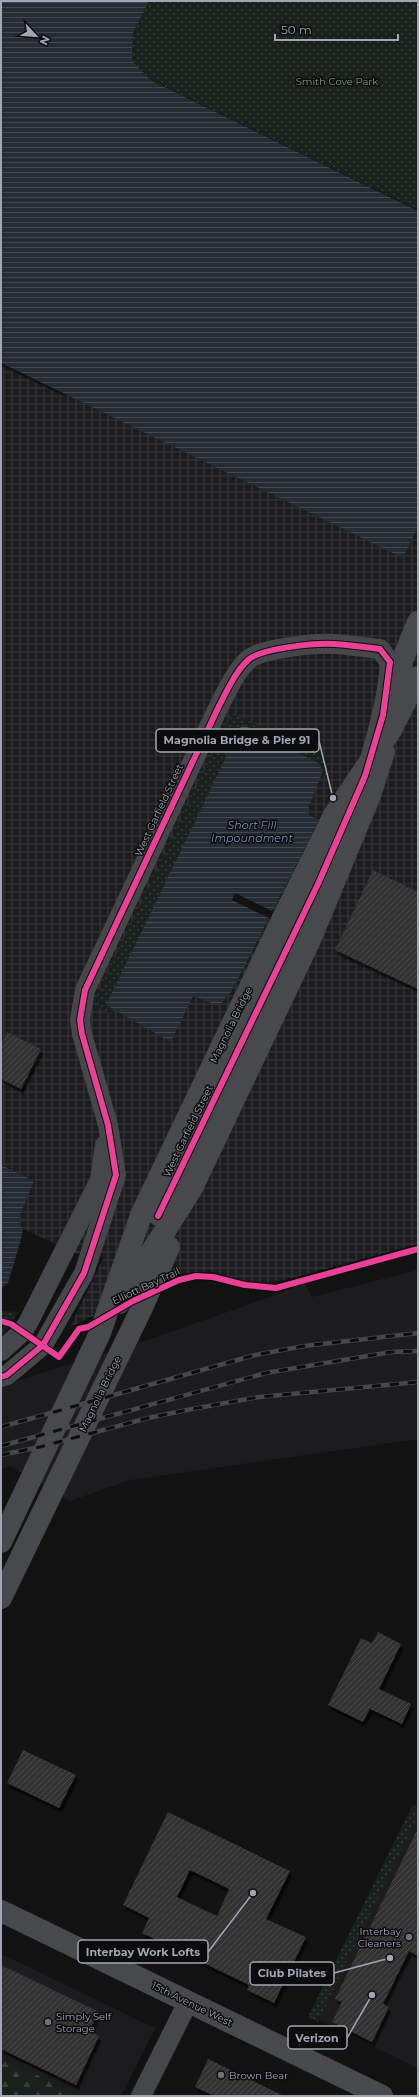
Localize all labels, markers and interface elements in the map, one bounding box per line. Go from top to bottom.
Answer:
north arrow [16,16,56,56]
scale bar [275,16,398,42]
text: 50 m [281,22,312,37]
text: N [37,33,53,47]
park label: Smith Cove Park [296,75,378,88]
callout: Magnolia Bridge & Pier 91 [156,729,319,752]
text: Magnolia Bridge & Pier 91 [164,733,310,747]
street label: West Garfield Street [132,762,186,858]
water label: Short Fill Impoundment [211,818,293,845]
street label: Magnolia Bridge [207,985,255,1065]
street label: West Garfield Street [160,1083,216,1179]
street label: Elliott Bay Trail [110,1265,182,1307]
street label: Magnolia Bridge [76,1354,124,1434]
place label: Interbay Cleaners [358,1925,402,1950]
marker: Interbay Cleaners [404,1932,414,1942]
callout: Interbay Work Lofts [78,1940,208,1963]
text: Interbay Work Lofts [86,1945,200,1959]
callout: Club Pilates [250,1962,334,1985]
text: Club Pilates [258,1966,326,1980]
street label: 15th Avenue West [149,1979,235,2029]
place label: Simply Self Storage [56,2010,112,2035]
marker: Simply Self Storage [43,2017,53,2027]
callout: Verizon [288,2026,347,2049]
text: Verizon [294,2031,339,2045]
place label: Brown Bear [229,2069,288,2082]
marker: Brown Bear [216,2070,226,2080]

